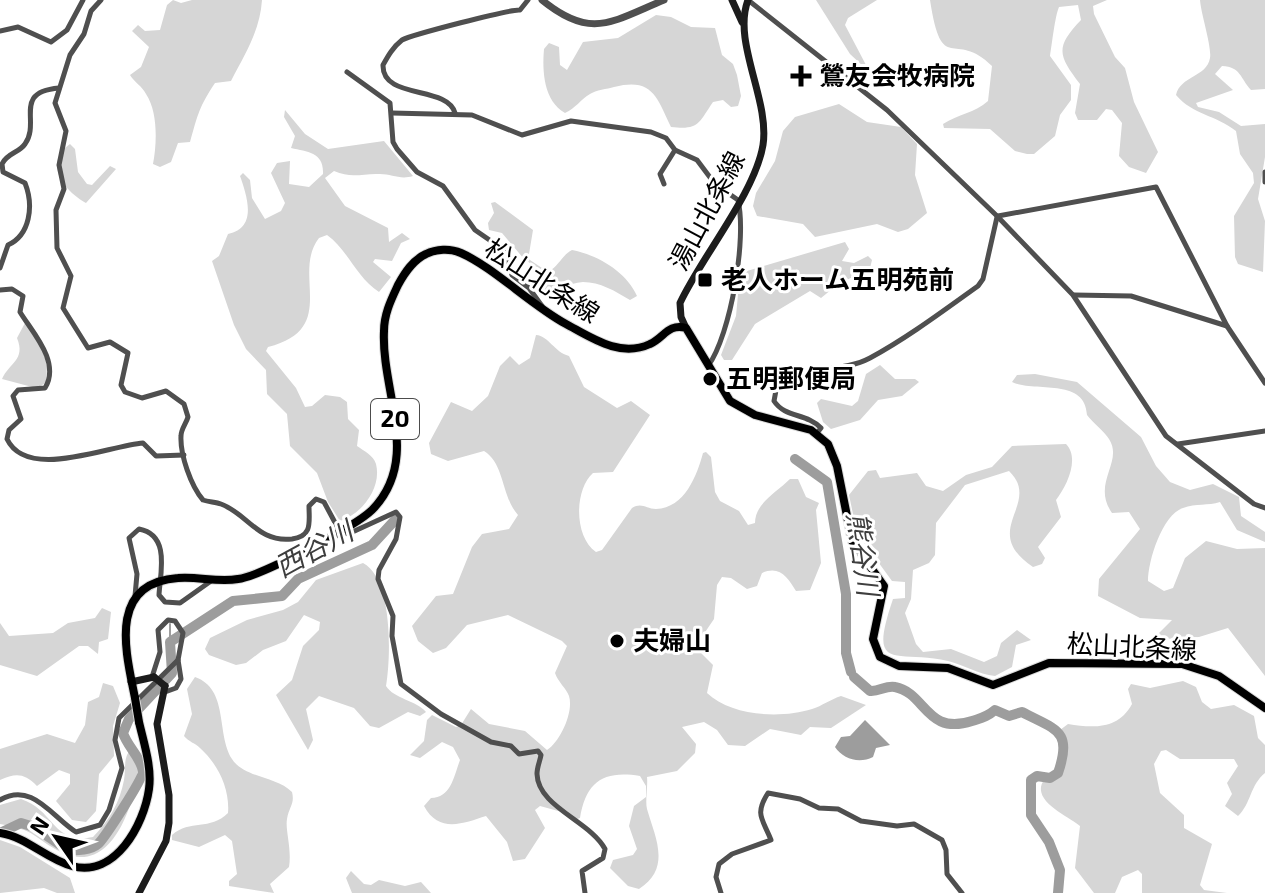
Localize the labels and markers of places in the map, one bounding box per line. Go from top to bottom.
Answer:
place label: 鶯友会牧病院 [819,59,975,90]
marker: 鶯友会牧病院 [790,65,812,87]
place label: 老人ホーム五明苑前 [721,263,954,294]
marker: 老人ホーム五明苑前 [696,271,714,289]
place label: 五明郵便局 [726,362,856,393]
marker: 五明郵便局 [701,370,719,388]
place label: 夫婦山 [633,624,711,655]
marker: 夫婦山 [608,632,626,650]

